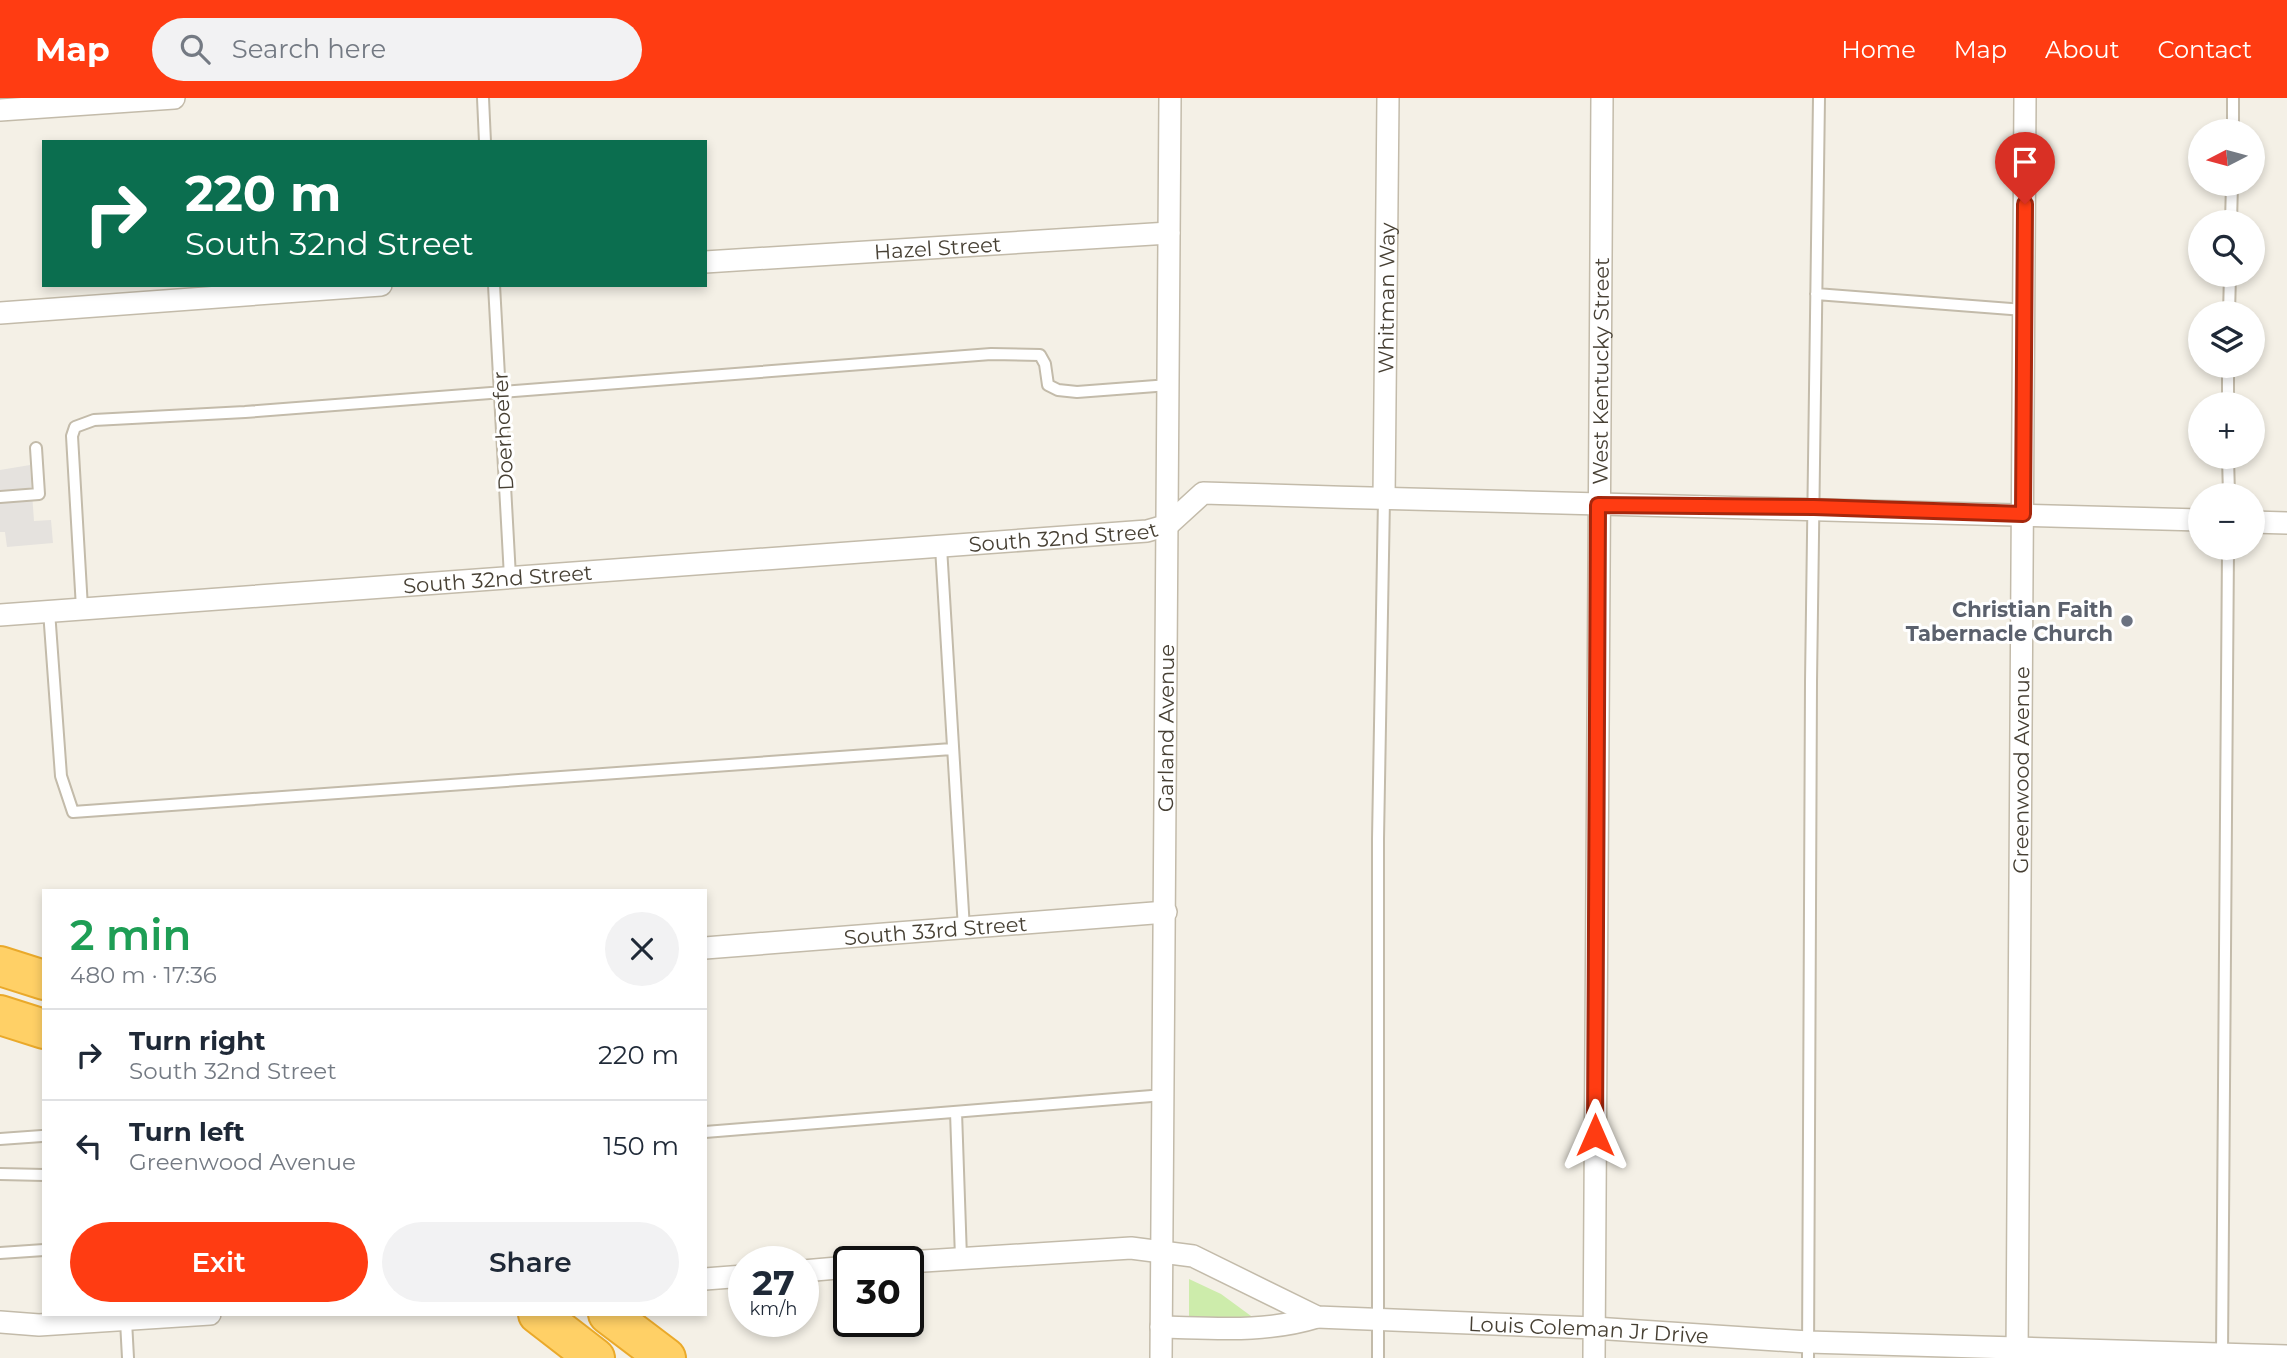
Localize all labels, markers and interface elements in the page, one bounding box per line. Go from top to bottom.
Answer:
search box [152,18,642,81]
text: Map [35,29,110,69]
icon: search [176,30,214,68]
text: Search here [232,33,386,65]
text: Home [1841,35,1916,64]
text: Map [1954,35,2007,64]
text: About [2045,35,2119,64]
text: Contact [2157,35,2252,64]
north arrow [2188,119,2264,196]
map controls [2188,119,2265,560]
pin [1995,132,2055,204]
icon: arrive [2006,143,2044,181]
text: 220 m [185,164,341,223]
icon: right [70,168,161,259]
button: search [2188,210,2265,287]
street label: Whitman Way [1373,222,1399,374]
text: South 32nd Street [185,224,474,263]
street label: Hazel Street [873,231,1002,264]
street label: West Kentucky Street [1587,257,1613,485]
button: layers [2188,301,2265,378]
street label: Doerhoefer [487,371,519,491]
button: + [2188,392,2265,469]
button: − [2188,483,2265,560]
street label: South 32nd Street [968,516,1161,557]
street label: South 32nd Street [402,559,593,598]
place label: Christian Faith Tabernacle Church [1906,597,2113,646]
marker: Christian Faith Tabernacle Church [2119,613,2135,629]
street label: Garland Avenue [1152,644,1179,812]
street label: Greenwood Avenue [2008,666,2034,874]
text: 2 min [70,909,191,961]
street label: South 33rd Street [843,910,1028,950]
button: close [605,912,679,986]
text: 480 m · 17:36 [70,961,217,989]
text: Turn right [129,1025,265,1057]
icon: right [70,1036,108,1074]
text: 220 m [598,1039,679,1071]
text: South 32nd Street [129,1057,337,1085]
position arrow [1558,1098,1632,1172]
text: Turn left [129,1116,245,1148]
icon: left [70,1127,108,1165]
text: 150 m [603,1130,679,1162]
text: Greenwood Avenue [129,1148,356,1176]
button: Exit [70,1222,368,1302]
button: Share [382,1222,679,1302]
speed limit sign: 30 [833,1246,924,1337]
text: 27 [752,1261,795,1304]
text: km/h [749,1298,798,1320]
street label: Louis Coleman Jr Drive [1468,1311,1710,1348]

